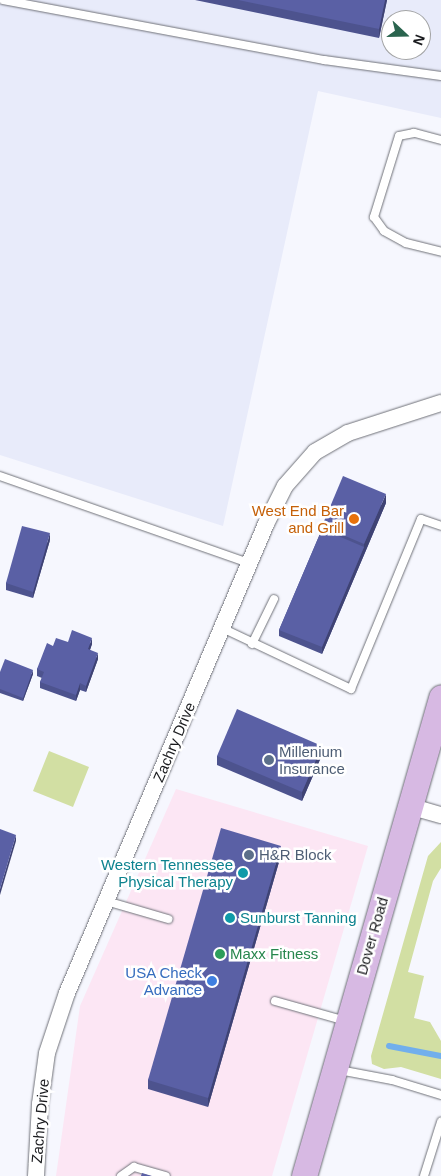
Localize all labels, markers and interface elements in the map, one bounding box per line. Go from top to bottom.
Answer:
north arrow [381,10,431,60]
text: N [410,32,428,48]
place label: West End Bar and Grill [252,501,344,536]
marker: West End Bar and Grill [348,513,360,525]
street label: Zachry Drive [149,699,199,785]
place label: Millenium Insurance [279,742,345,777]
marker: Millenium Insurance [263,754,275,766]
place label: H&R Block [259,846,332,864]
marker: H&R Block [243,849,255,861]
place label: Western Tennessee Physical Therapy [101,855,233,890]
marker: Western Tennessee Physical Therapy [237,867,249,879]
street label: Dover Road [352,895,392,977]
place label: Sunburst Tanning [240,909,357,927]
marker: Sunburst Tanning [224,912,236,924]
place label: Maxx Fitness [230,945,318,963]
marker: Maxx Fitness [214,948,226,960]
place label: USA Check Advance [124,963,202,998]
marker: USA Check Advance [206,975,218,987]
street label: Zachry Drive [27,1078,53,1164]

